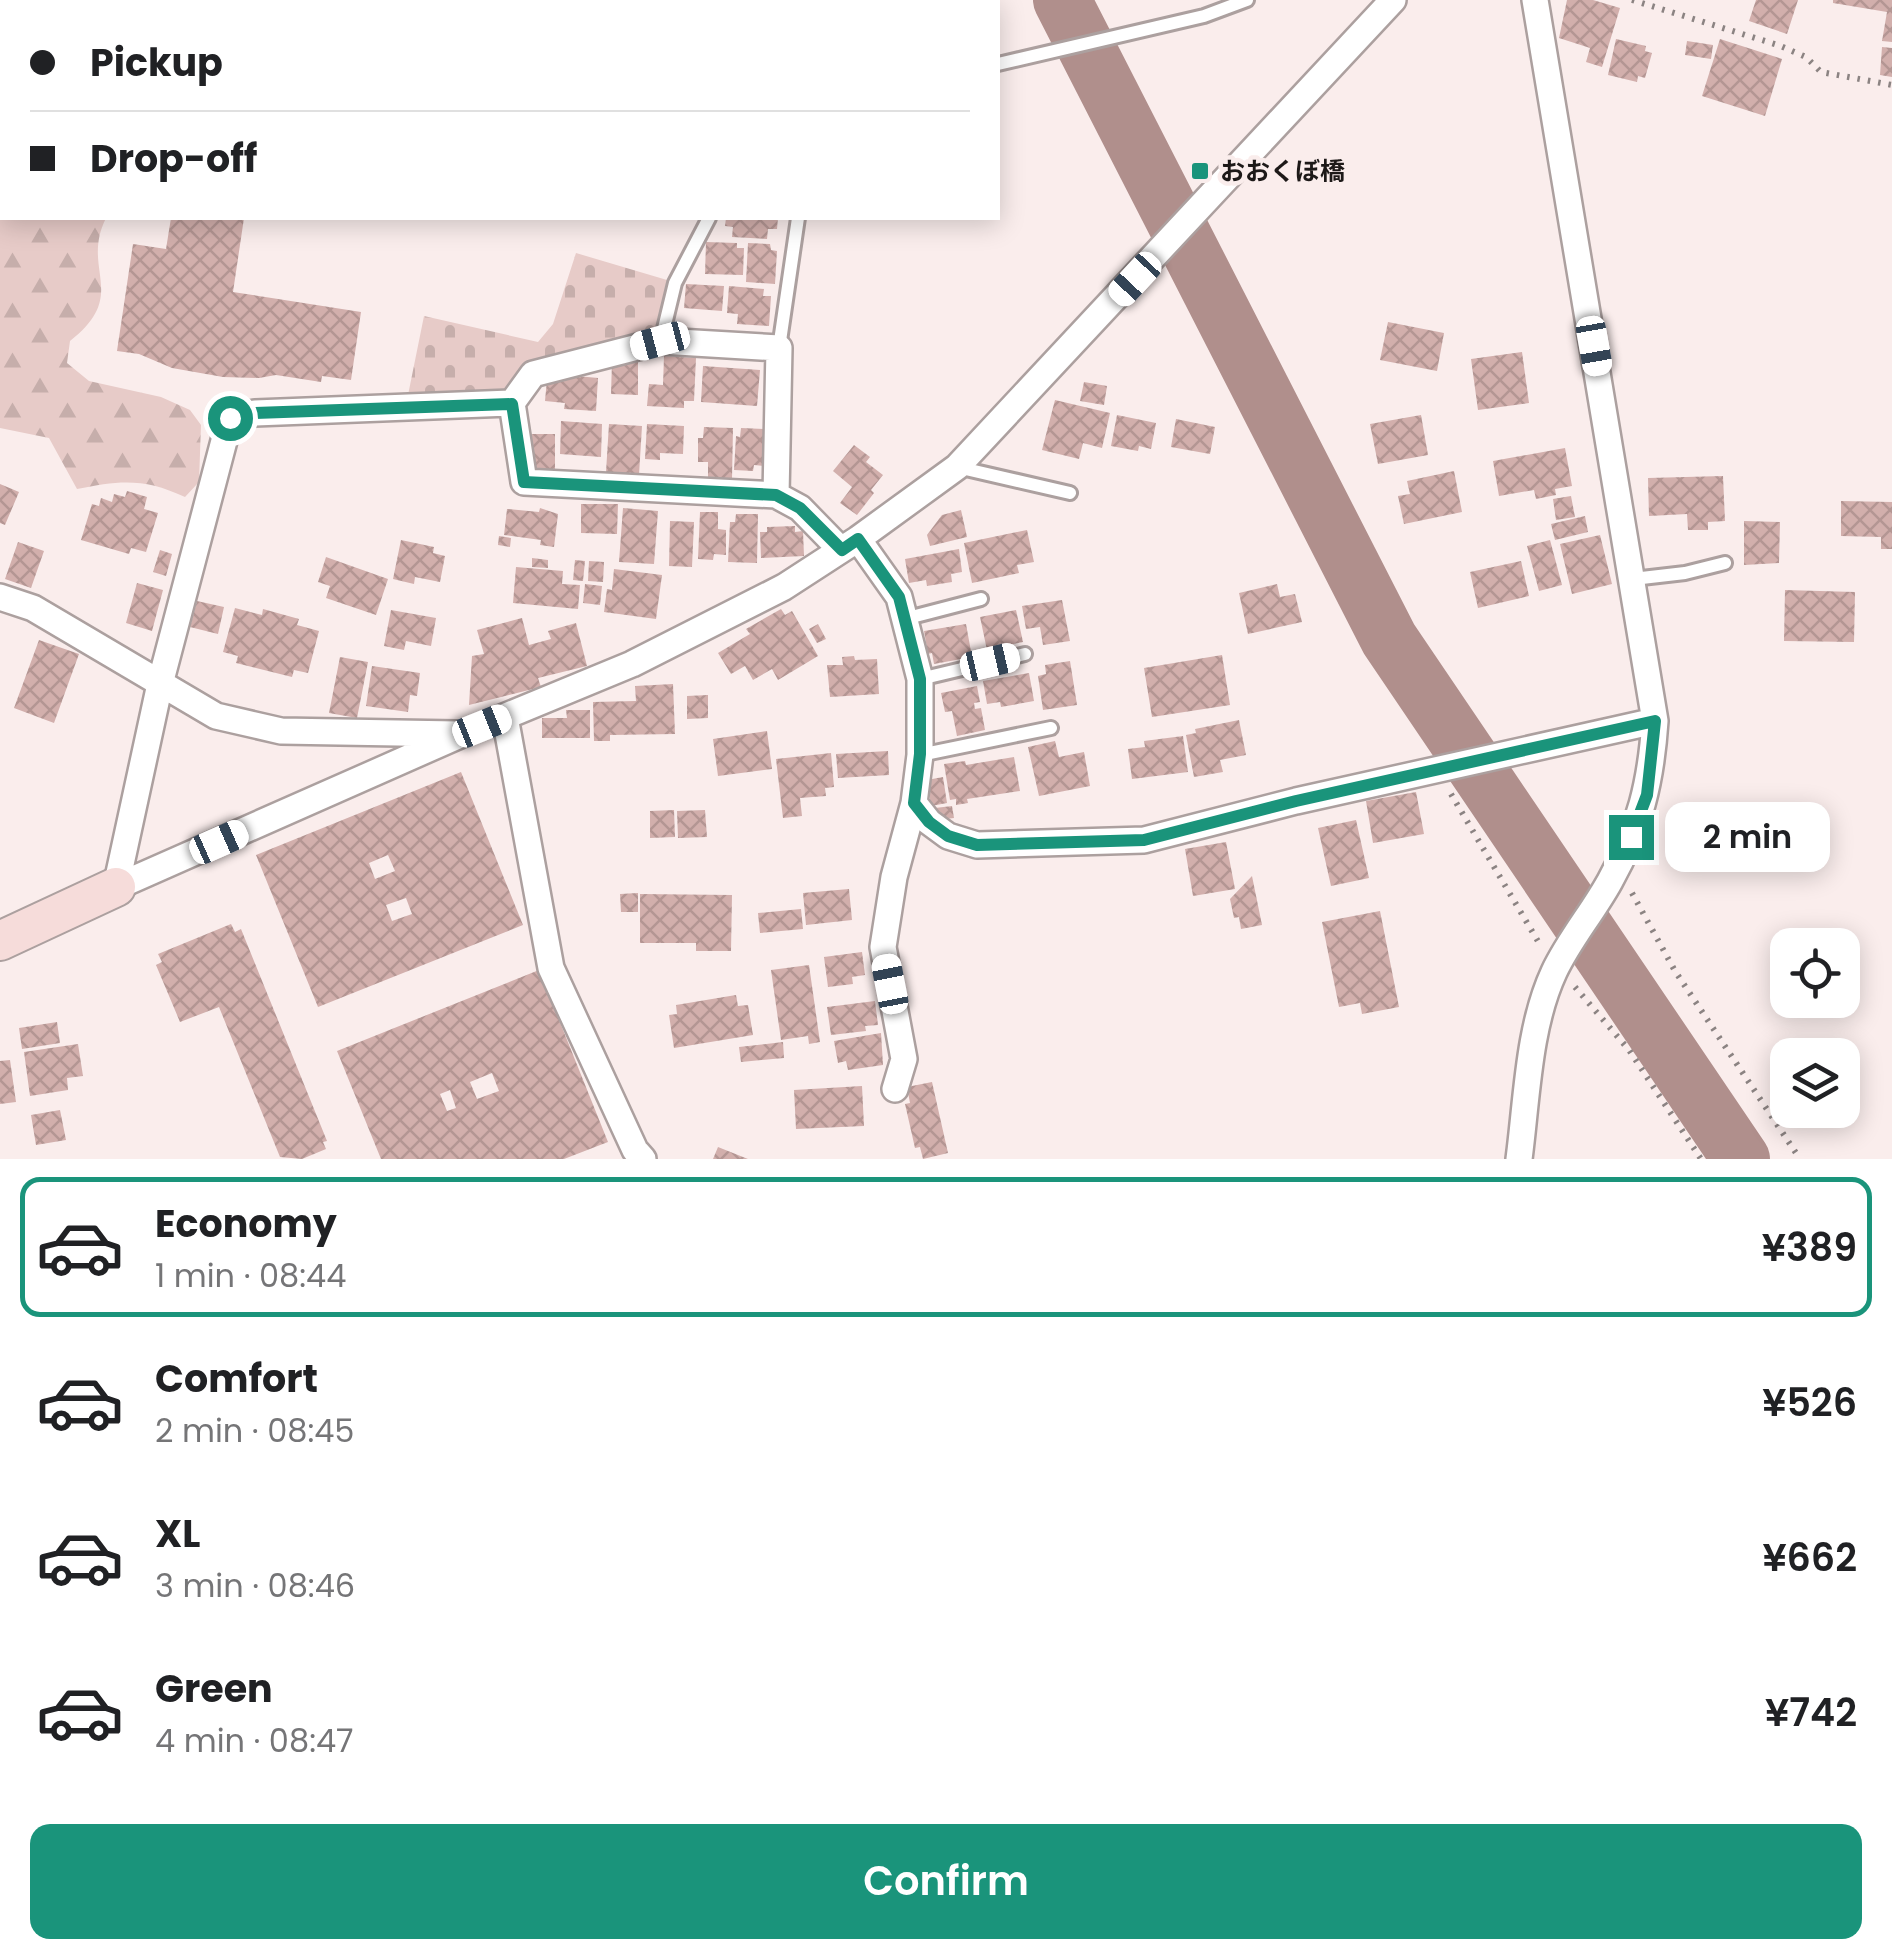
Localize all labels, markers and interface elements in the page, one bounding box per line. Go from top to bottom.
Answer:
text: Pickup [90,36,223,89]
text: Drop-off [90,132,258,185]
place label: おおくぼ橋 [1220,154,1345,189]
marker: おおくぼ橋 [1189,160,1211,182]
car [1104,247,1166,311]
car [1574,314,1614,378]
car [627,319,693,363]
route start [208,396,253,441]
car [957,641,1023,683]
car [449,701,515,751]
callout: 2 min [1666,802,1831,872]
text: 2 min [1703,814,1792,859]
route end [1609,815,1654,860]
car [185,816,253,868]
map controls [1770,928,1860,1128]
button: locate [1770,928,1860,1018]
car [870,952,910,1016]
button: layers [1770,1038,1860,1128]
text: Economy [155,1197,337,1250]
icon: car [35,1202,125,1292]
text: ¥389 [1762,1221,1857,1274]
text: 1 min · 08:44 [155,1253,346,1298]
text: Comfort [155,1352,318,1405]
icon: car [35,1357,125,1447]
text: ¥526 [1762,1376,1857,1429]
text: 2 min · 08:45 [155,1408,354,1453]
text: XL [155,1507,200,1560]
icon: car [35,1512,125,1602]
text: ¥662 [1762,1531,1857,1584]
text: 3 min · 08:46 [155,1563,355,1608]
text: Green [155,1662,273,1715]
icon: car [35,1667,125,1757]
text: ¥742 [1765,1686,1857,1739]
text: 4 min · 08:47 [155,1718,354,1763]
button: Confirm [30,1824,1862,1939]

